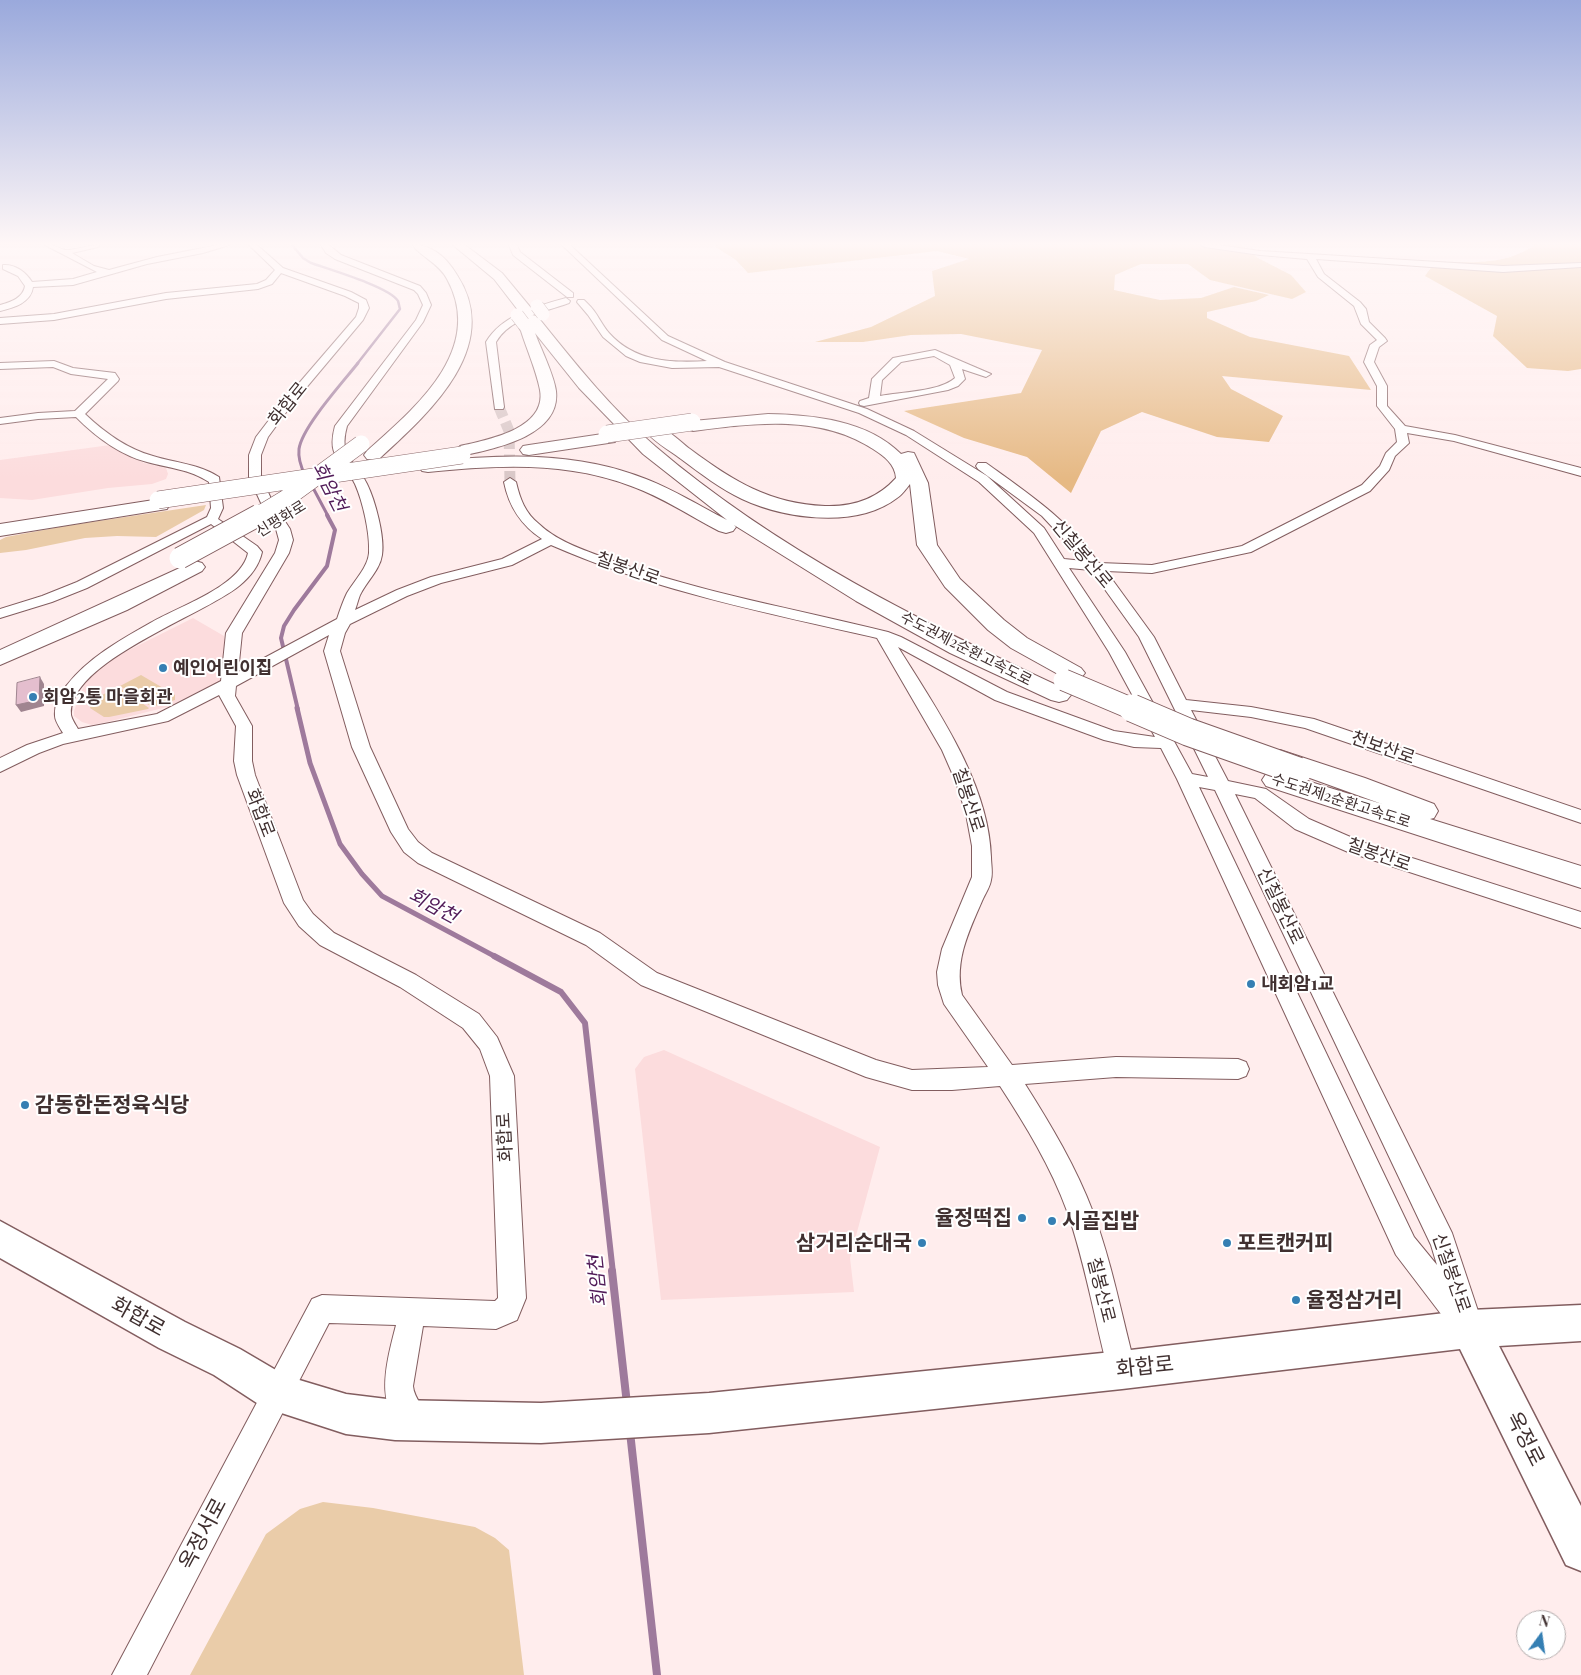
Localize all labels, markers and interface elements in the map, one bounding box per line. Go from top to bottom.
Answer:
street label: 화합로 [264,378,312,430]
water label: 회암천 [307,458,351,516]
street label: 신평화로 [253,497,309,541]
street label: 신칠봉산로 [1047,515,1117,593]
street label: 칠봉산로 [593,548,663,590]
street label: 수도권제2순환고속도로 [897,608,1035,690]
place label: 예인어린이집 [173,657,272,679]
marker: 예인어린이집 [157,662,169,674]
place label: 회암2통 마을회관 [43,686,173,708]
marker: 회암2통 마을회관 [27,691,39,703]
street label: 천보산로 [1348,727,1418,769]
street label: 칠봉산로 [947,765,989,835]
street label: 수도권제2순환고속도로 [1269,770,1413,832]
street label: 화합로 [241,786,279,840]
street label: 칠봉산로 [1344,834,1414,876]
street label: 신칠봉산로 [1252,864,1308,948]
water label: 회암천 [404,884,462,928]
place label: 내회암1교 [1261,973,1334,995]
marker: 내회암1교 [1245,978,1257,990]
place label: 감동한돈정육식당 [35,1092,190,1118]
marker: 감동한돈정육식당 [19,1099,31,1111]
street label: 화합로 [493,1112,517,1162]
place label: 율정떡집 [935,1205,1012,1231]
place label: 시골집밥 [1062,1208,1139,1234]
marker: 율정떡집 [1016,1212,1028,1224]
marker: 시골집밥 [1046,1215,1058,1227]
place label: 삼거리순대국 [796,1230,912,1256]
place label: 포트캔커피 [1237,1230,1334,1256]
street label: 신칠봉산로 [1427,1230,1475,1316]
marker: 삼거리순대국 [916,1237,928,1249]
marker: 포트캔커피 [1221,1237,1233,1249]
water label: 회암천 [584,1254,612,1308]
street label: 칠봉산로 [1083,1255,1119,1325]
place label: 율정삼거리 [1306,1287,1403,1313]
street label: 화합로 [107,1292,169,1342]
marker: 율정삼거리 [1290,1294,1302,1306]
street label: 화합로 [1115,1351,1175,1383]
street label: 옥정로 [1501,1407,1549,1471]
street label: 옥정서로 [174,1494,232,1574]
north arrow [1516,1610,1566,1660]
text: N [1537,1610,1552,1631]

